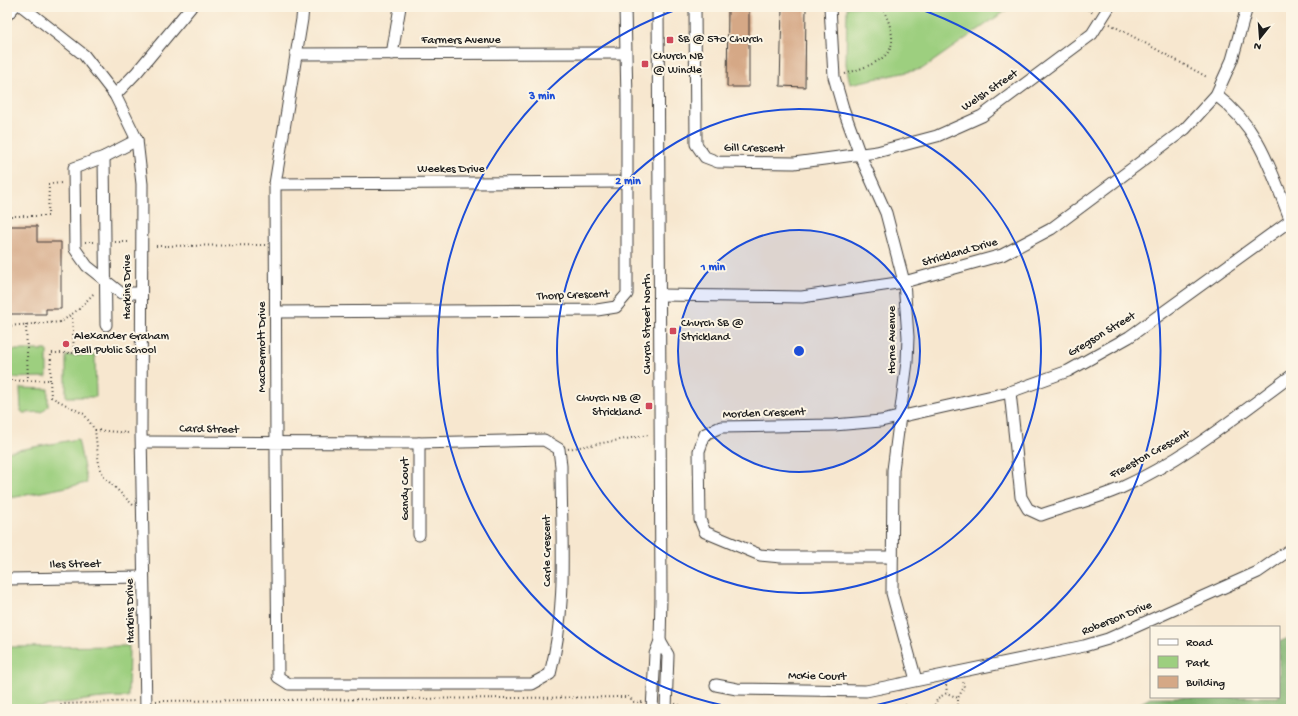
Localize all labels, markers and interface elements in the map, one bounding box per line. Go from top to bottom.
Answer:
north arrow [1240,18,1280,58]
place label: SB @ 570 Church [678,33,763,47]
street label: Farmers Avenue [420,34,501,48]
marker: SB @ 570 Church [665,35,675,45]
text: N [1252,39,1263,52]
place label: Church NB @ Windle [653,50,704,78]
marker: Church NB @ Windle [640,59,650,69]
street label: Welsh Street [959,66,1022,115]
text: 3 min [528,90,555,104]
street label: Gill Crescent [724,141,785,157]
street label: Weekes Drive [417,163,486,177]
text: 2 min [615,175,641,189]
street label: Strickland Drive [921,235,1000,270]
street label: Harkins Drive [121,254,135,319]
text: 1 min [700,261,726,275]
street label: Church Street North [641,273,655,374]
street label: Thorp Crescent [536,288,611,304]
street label: MacDermott Drive [256,301,270,392]
street label: Horne Avenue [886,305,900,374]
street label: Gregson Street [1066,309,1139,361]
place label: Church SB @ Strickland [681,317,744,345]
marker: Church SB @ Strickland [668,326,678,336]
place label: Alexander Graham Bell Public School [73,330,169,358]
marker: Alexander Graham Bell Public School [61,339,71,349]
centre of rings [792,344,806,358]
place label: Church NB @ Strickland [576,392,642,420]
marker: Church NB @ Strickland [644,401,654,411]
street label: Morden Crescent [722,406,807,422]
street label: Card Street [179,422,240,438]
street label: Freeston Crescent [1107,427,1193,483]
street label: Gandy Court [399,456,413,521]
street label: Carle Crescent [541,514,555,587]
street label: Iles Street [49,558,102,572]
street label: Harkins Drive [123,578,139,644]
street label: Roberson Drive [1080,598,1155,639]
legend [1150,626,1280,698]
text: Road [1186,637,1213,651]
text: Park [1185,657,1211,671]
street label: McKie Court [788,669,847,685]
text: Building [1185,677,1225,691]

